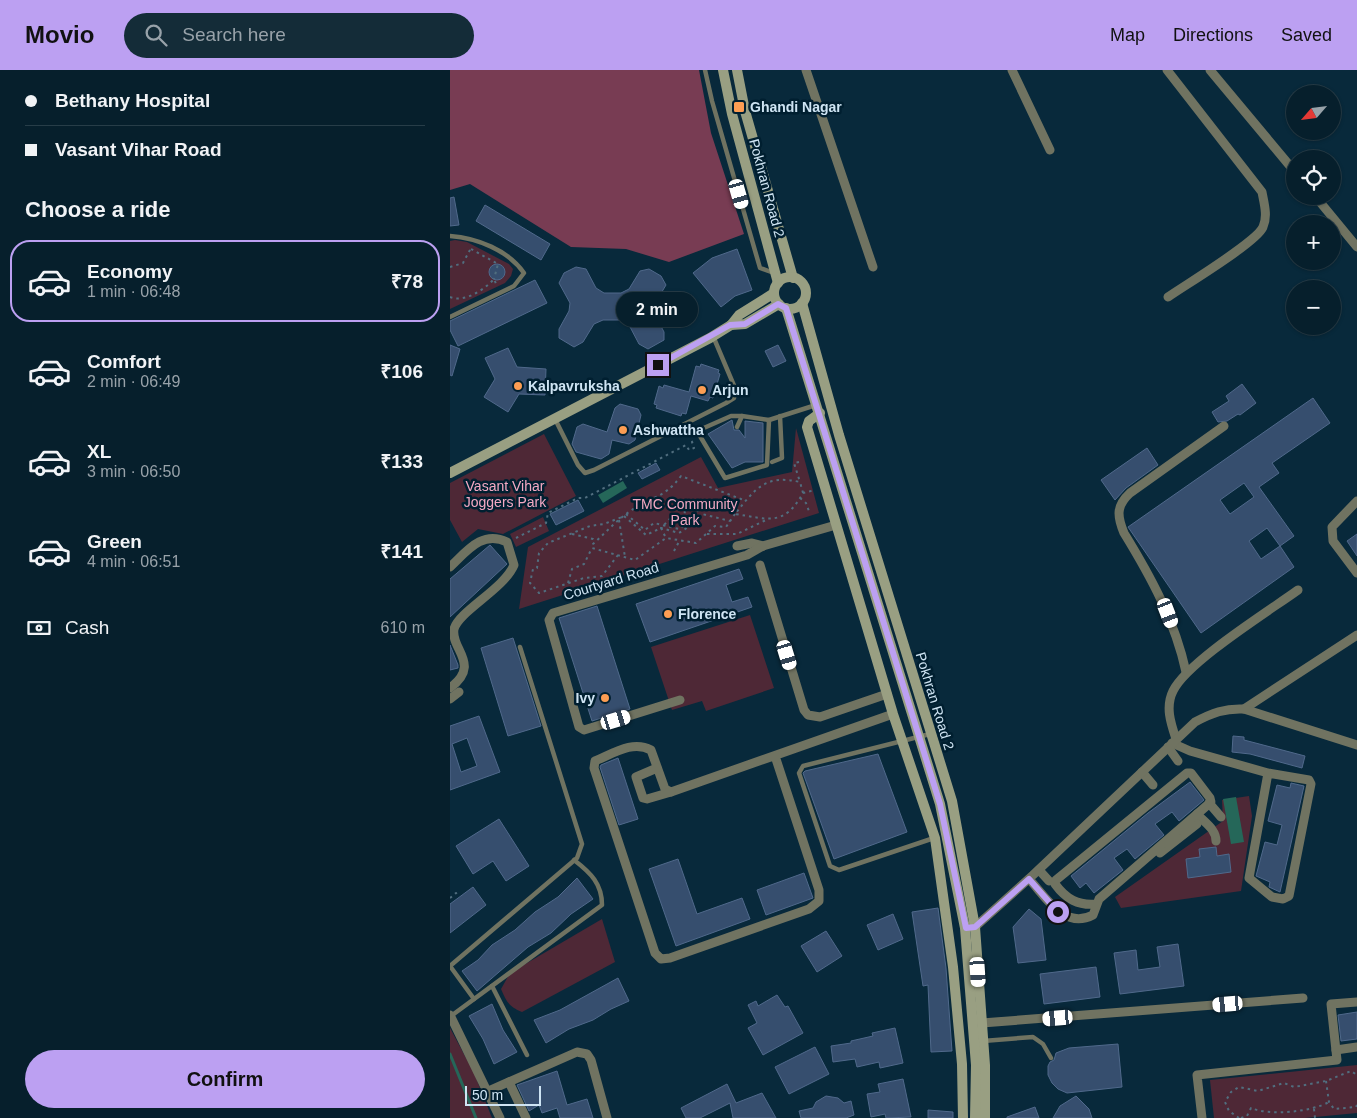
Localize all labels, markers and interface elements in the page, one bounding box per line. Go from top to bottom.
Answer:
search box [124,13,474,58]
text: Movio [25,21,94,48]
icon: search [142,21,170,49]
text: Search here [182,24,286,45]
text: Map [1110,25,1145,45]
text: Directions [1173,25,1253,45]
text: Saved [1281,25,1332,45]
north arrow [1286,85,1341,140]
map controls [1286,85,1341,335]
text: Bethany Hospital [55,90,210,111]
place label: Ghandi Nagar [750,99,842,115]
marker: Ghandi Nagar [732,100,746,114]
street label: Pokhran Road 2 [746,137,788,239]
text: Vasant Vihar Road [55,139,222,160]
button: locate [1286,150,1341,205]
car [727,178,750,210]
text: Choose a ride [25,197,170,222]
button: + [1286,215,1341,270]
icon: car [27,259,72,304]
text: Economy [87,261,173,282]
text: ₹78 [391,271,423,292]
button: − [1286,280,1341,335]
text: 1 min · 06:48 [87,283,180,300]
callout: 2 min [617,292,699,328]
text: 2 min [636,301,678,318]
icon: car [27,349,72,394]
text: Comfort [87,351,161,372]
route end [647,354,669,376]
text: ₹106 [380,361,423,382]
text: 2 min · 06:49 [87,373,180,390]
place label: Kalpavruksha [528,378,620,394]
marker: Kalpavruksha [512,380,524,392]
place label: Arjun [712,382,749,398]
marker: Arjun [696,384,708,396]
place label: Ashwattha [633,422,704,438]
marker: Ashwattha [617,424,629,436]
icon: car [27,439,72,484]
text: XL [87,441,111,462]
text: ₹133 [380,451,423,472]
text: 3 min · 06:50 [87,463,180,480]
park label: Vasant Vihar Joggers Park [464,478,547,510]
park label: TMC Community Park [632,496,738,528]
icon: car [27,529,72,574]
text: Green [87,531,142,552]
text: ₹141 [380,541,423,562]
text: 4 min · 06:51 [87,553,180,570]
street label: Courtyard Road [561,559,661,603]
car [1155,596,1180,630]
place label: Florence [678,606,737,622]
marker: Florence [662,608,674,620]
icon: cash [25,614,53,642]
text: Cash [65,617,109,638]
text: 610 m [381,619,425,636]
car [775,638,798,672]
street label: Pokhran Road 2 [913,650,958,752]
place label: Ivy [576,690,595,706]
marker: Ivy [599,692,611,704]
car [599,708,632,732]
route start [1047,901,1069,923]
car [969,957,986,987]
car [1212,995,1243,1013]
car [1042,1009,1073,1027]
button: Confirm [25,1050,425,1108]
scale bar [465,1083,541,1106]
text: 50 m [472,1087,503,1103]

